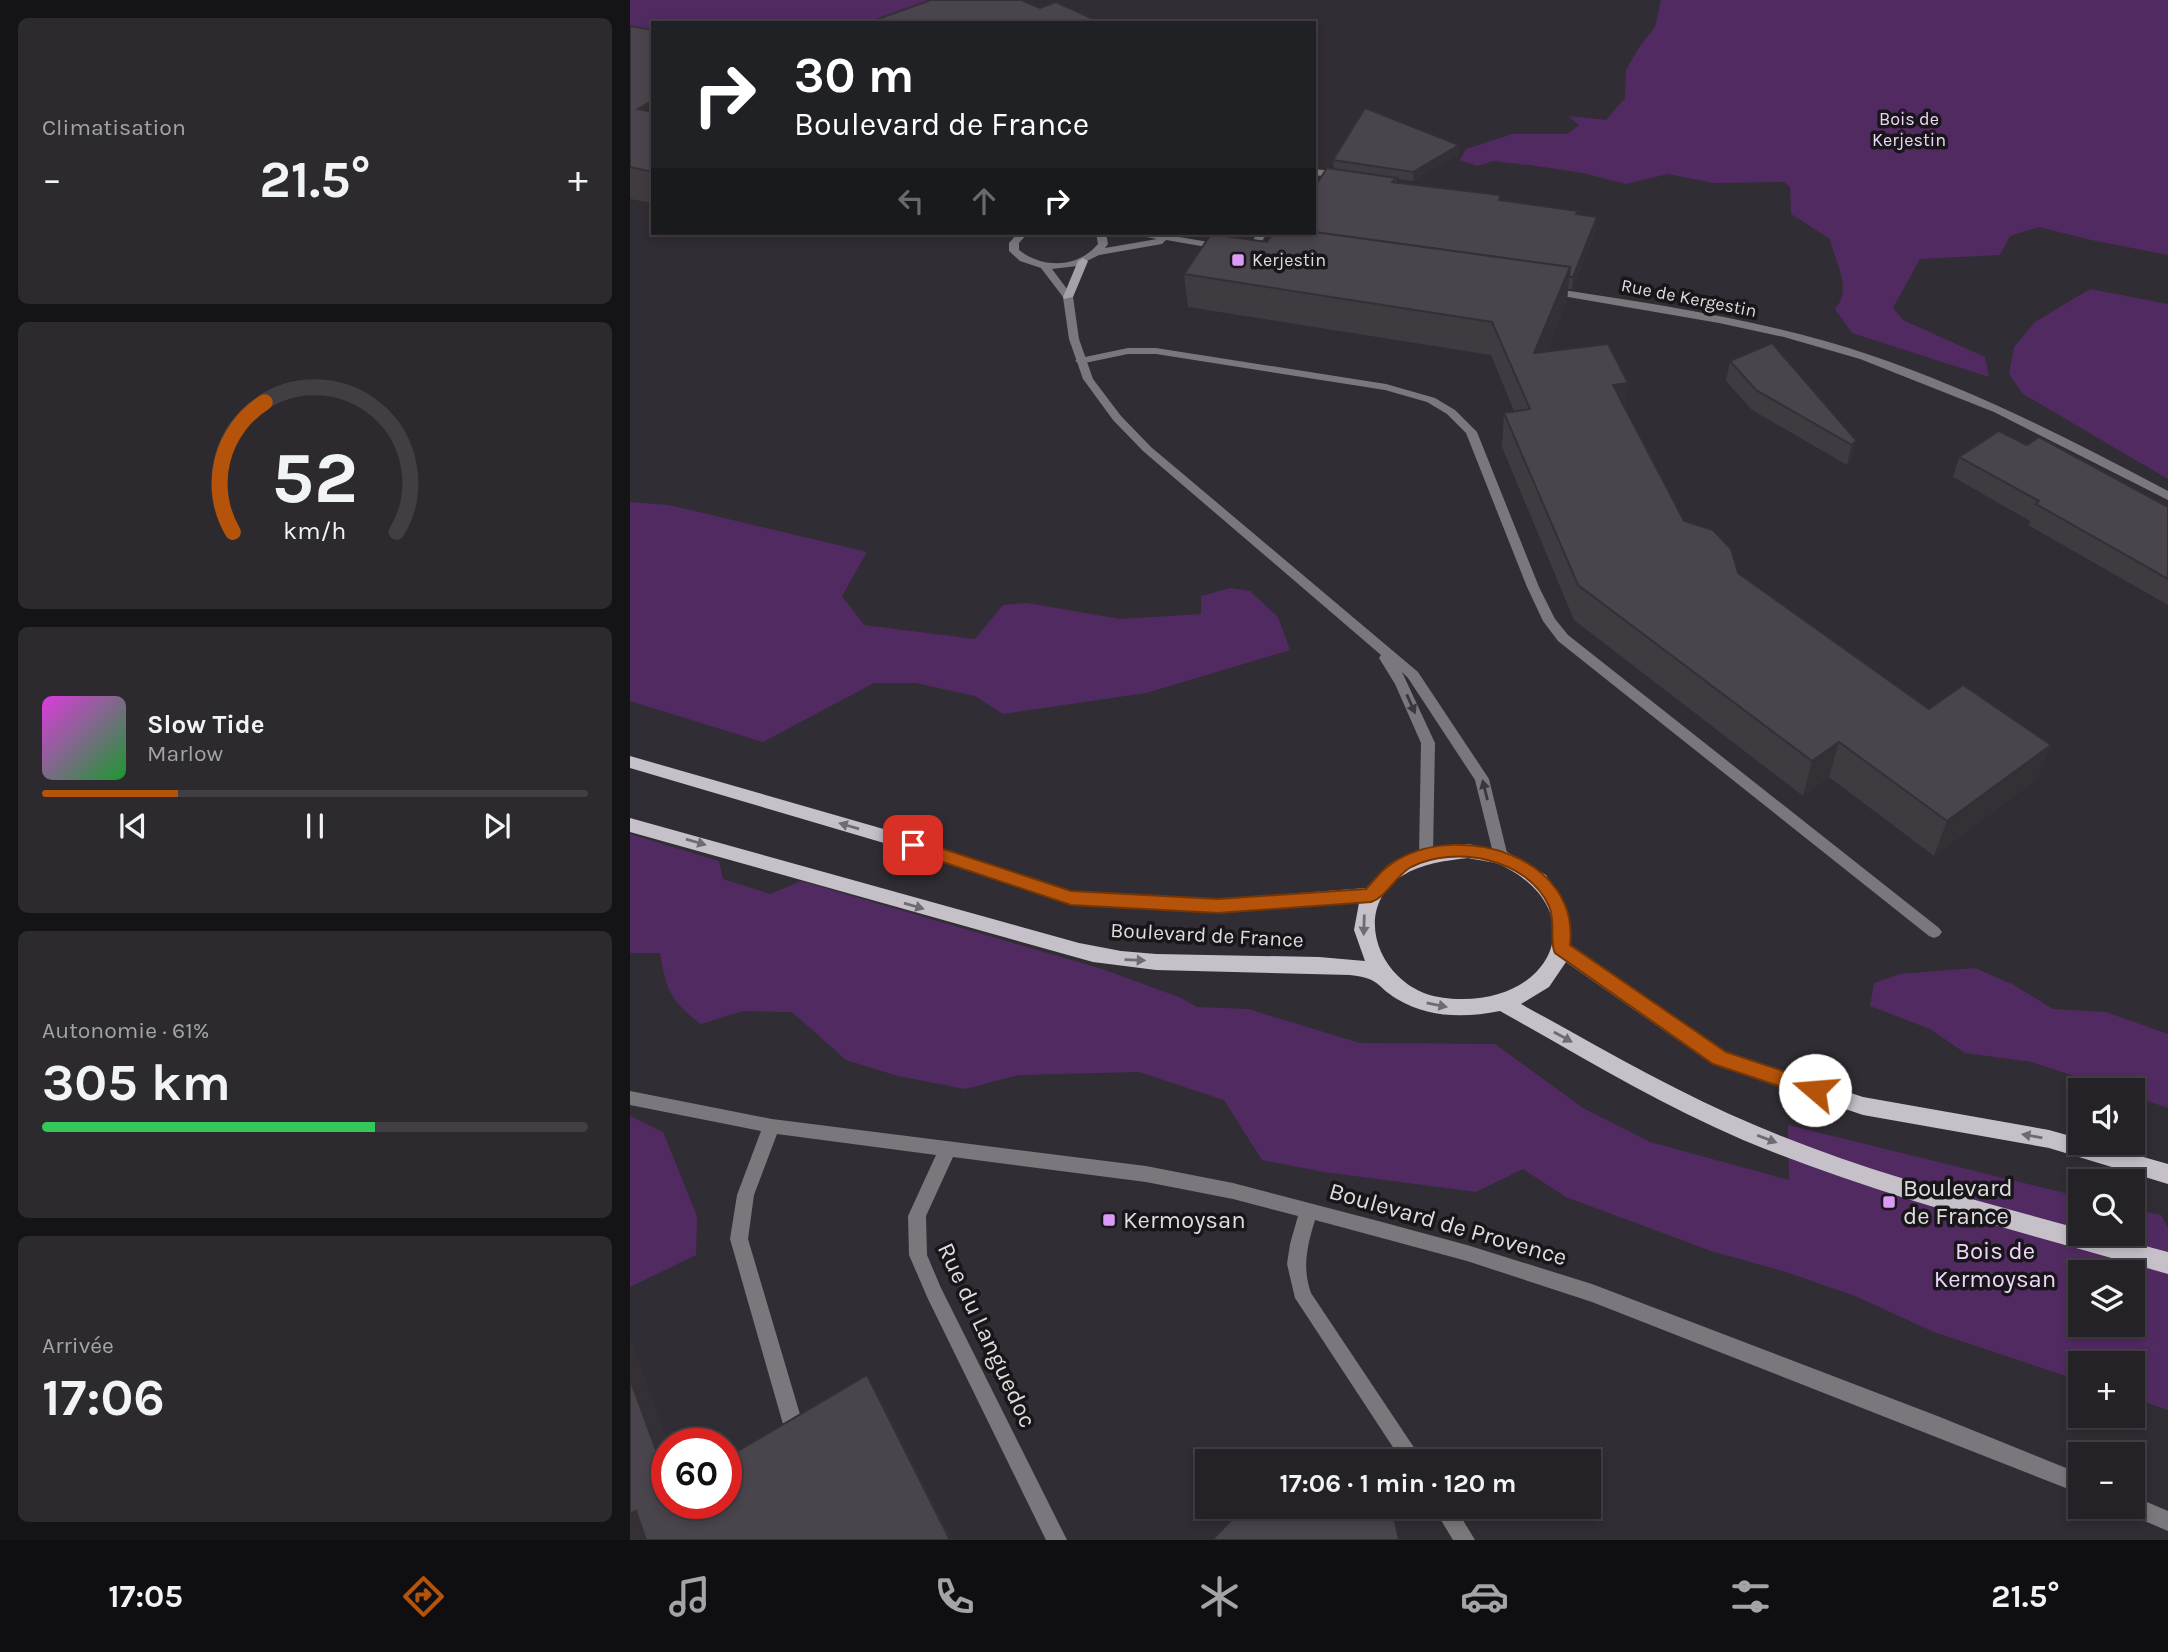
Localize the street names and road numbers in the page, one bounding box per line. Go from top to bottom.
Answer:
street label: Rue de Kergestin [1619,274,1759,322]
street label: Boulevard de France [1110,918,1304,952]
street label: Boulevard de Provence [1326,1177,1570,1271]
street label: Rue du Languedoc [932,1238,1042,1432]

